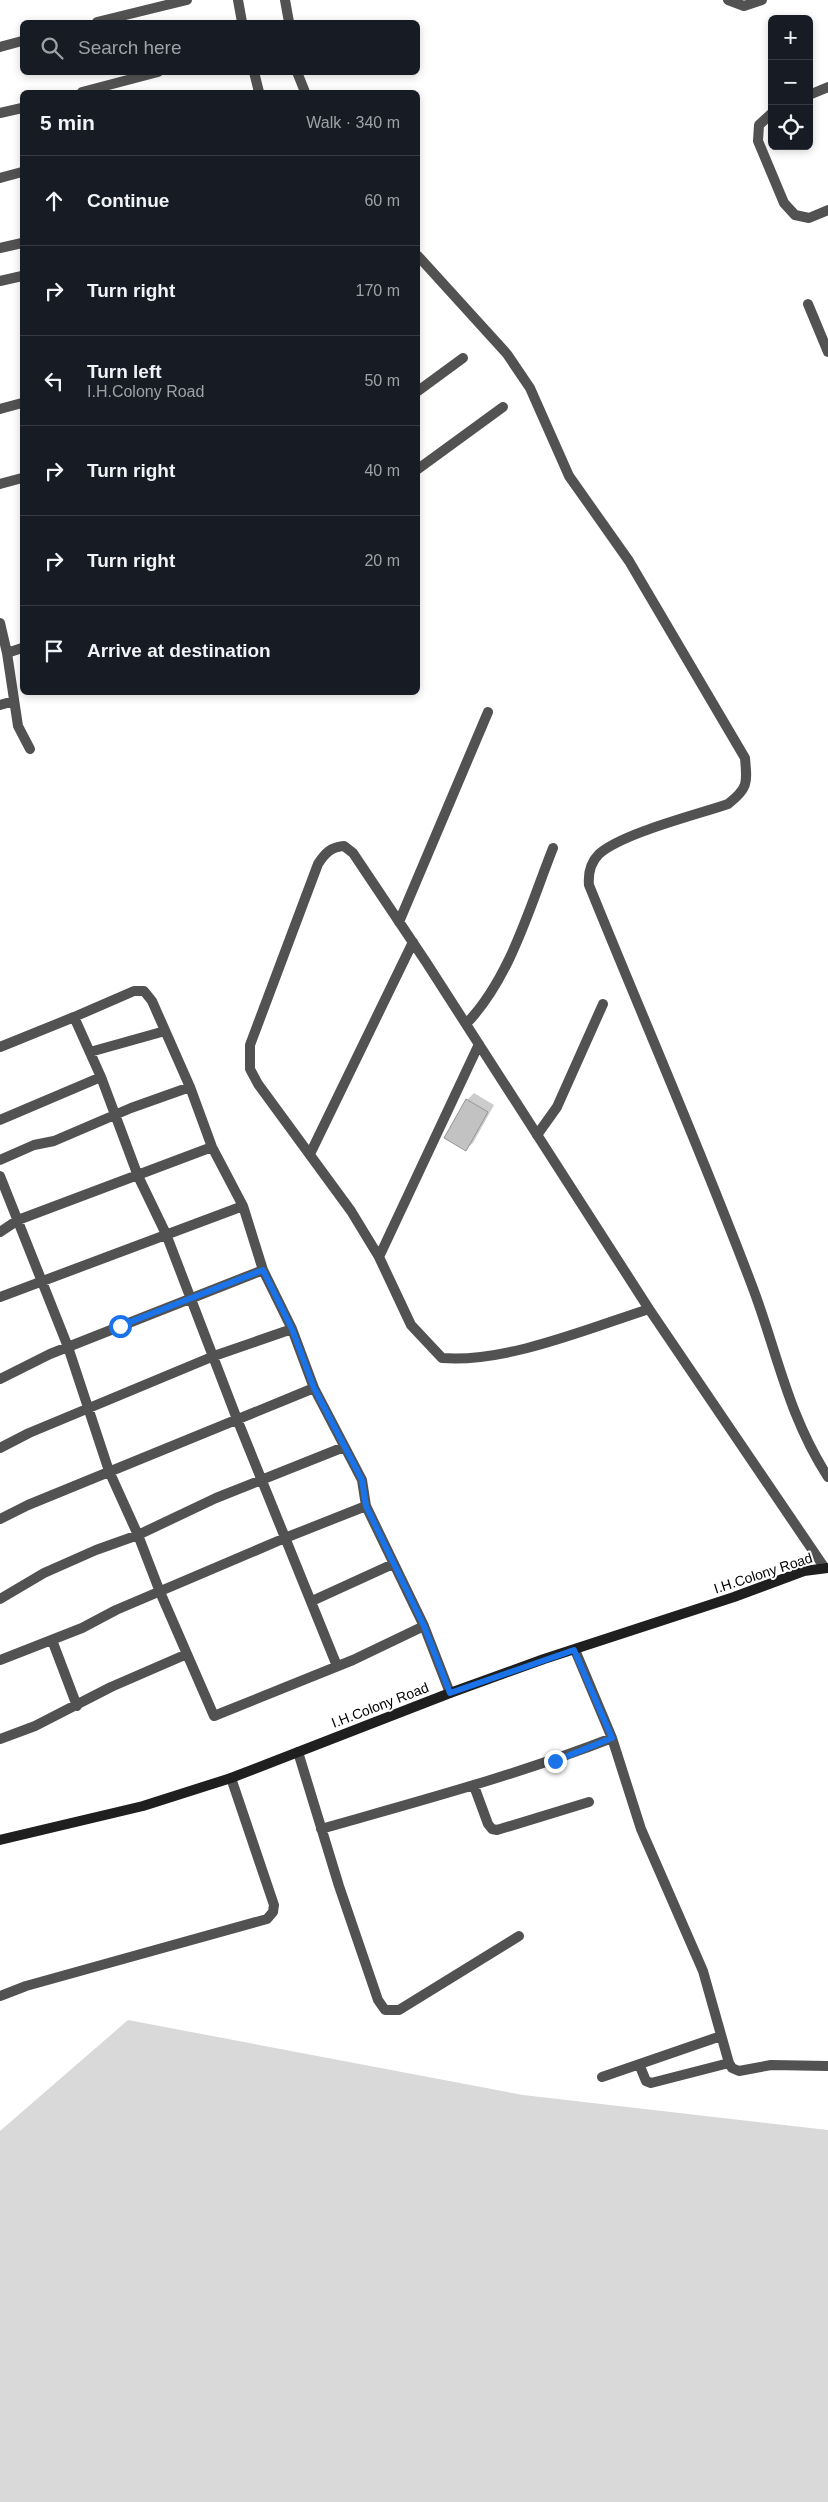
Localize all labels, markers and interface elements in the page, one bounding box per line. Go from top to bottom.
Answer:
map controls [768,15,813,150]
button: + [768,15,813,60]
search box [20,20,420,75]
icon: search [38,34,66,62]
text: Search here [78,37,182,58]
button: − [768,60,813,105]
button: locate [768,105,813,150]
text: 5 min [40,111,95,134]
text: Walk · 340 m [306,114,400,131]
icon: ahead [40,187,68,215]
text: Continue [87,190,169,211]
text: 60 m [364,192,400,209]
icon: right [40,277,68,305]
text: Turn right [87,280,175,301]
text: 170 m [356,282,400,299]
text: Turn left [87,361,162,382]
icon: left [40,367,68,395]
text: 50 m [364,372,400,389]
text: I.H.Colony Road [87,383,204,400]
icon: right [40,457,68,485]
text: Turn right [87,460,175,481]
text: 40 m [364,462,400,479]
icon: right [40,547,68,575]
text: Turn right [87,550,175,571]
text: 20 m [364,552,400,569]
icon: arrive [40,637,68,665]
text: Arrive at destination [87,640,271,661]
route start [109,1315,132,1338]
street label: I.H.Colony Road [712,1550,814,1596]
street label: I.H.Colony Road [329,1679,431,1731]
route end [544,1750,567,1773]

